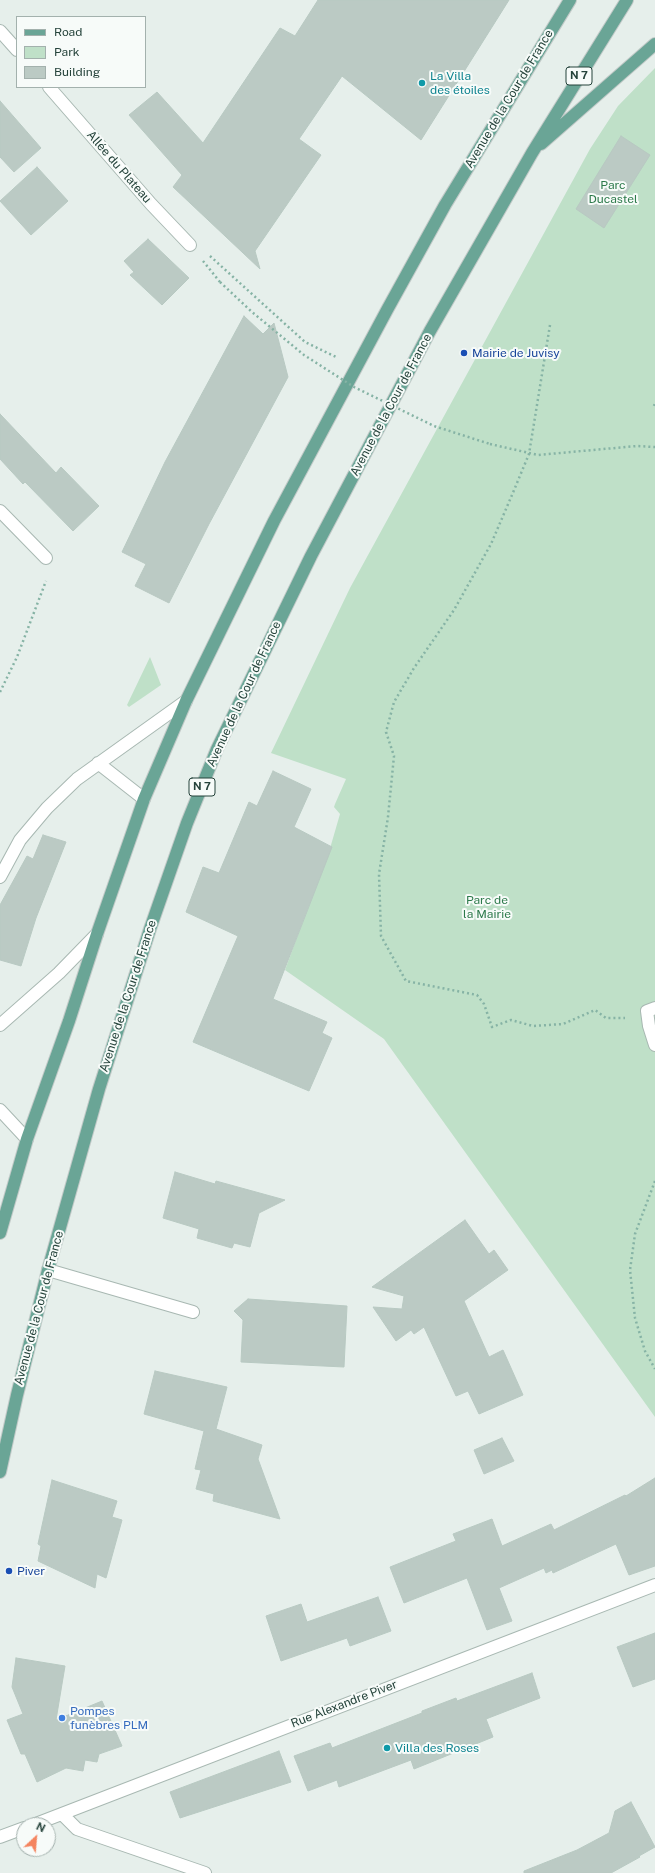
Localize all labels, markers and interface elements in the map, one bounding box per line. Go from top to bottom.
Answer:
legend [16,16,146,88]
text: Road [54,25,82,39]
street label: Avenue de la Cour de France [462,27,556,171]
text: Park [54,45,80,59]
text: Building [54,65,100,79]
road number: N 7 [566,67,592,85]
place label: La Villa des étoiles [430,69,490,97]
marker: La Villa des étoiles [417,78,427,88]
street label: Allée du Plateau [84,128,154,206]
park label: Parc Ducastel [588,178,638,206]
street label: Avenue de la Cour de France [347,331,435,479]
place label: Mairie de Juvisy [472,346,560,360]
marker: Mairie de Juvisy [459,348,469,358]
street label: Avenue de la Cour de France [204,619,284,769]
road number: N 7 [189,778,215,796]
park label: Parc de la Mairie [463,893,511,921]
street label: Avenue de la Cour de France [97,918,159,1074]
street label: Avenue de la Cour de France [11,1229,67,1387]
place label: Piver [17,1564,45,1578]
marker: Piver [4,1566,14,1576]
street label: Rue Alexandre Piver [289,1677,399,1731]
place label: Pompes funèbres PLM [70,1704,148,1732]
marker: Pompes funèbres PLM [57,1713,67,1723]
place label: Villa des Roses [395,1741,479,1755]
marker: Villa des Roses [382,1743,392,1753]
north arrow [16,1817,56,1857]
text: N [34,1820,47,1834]

